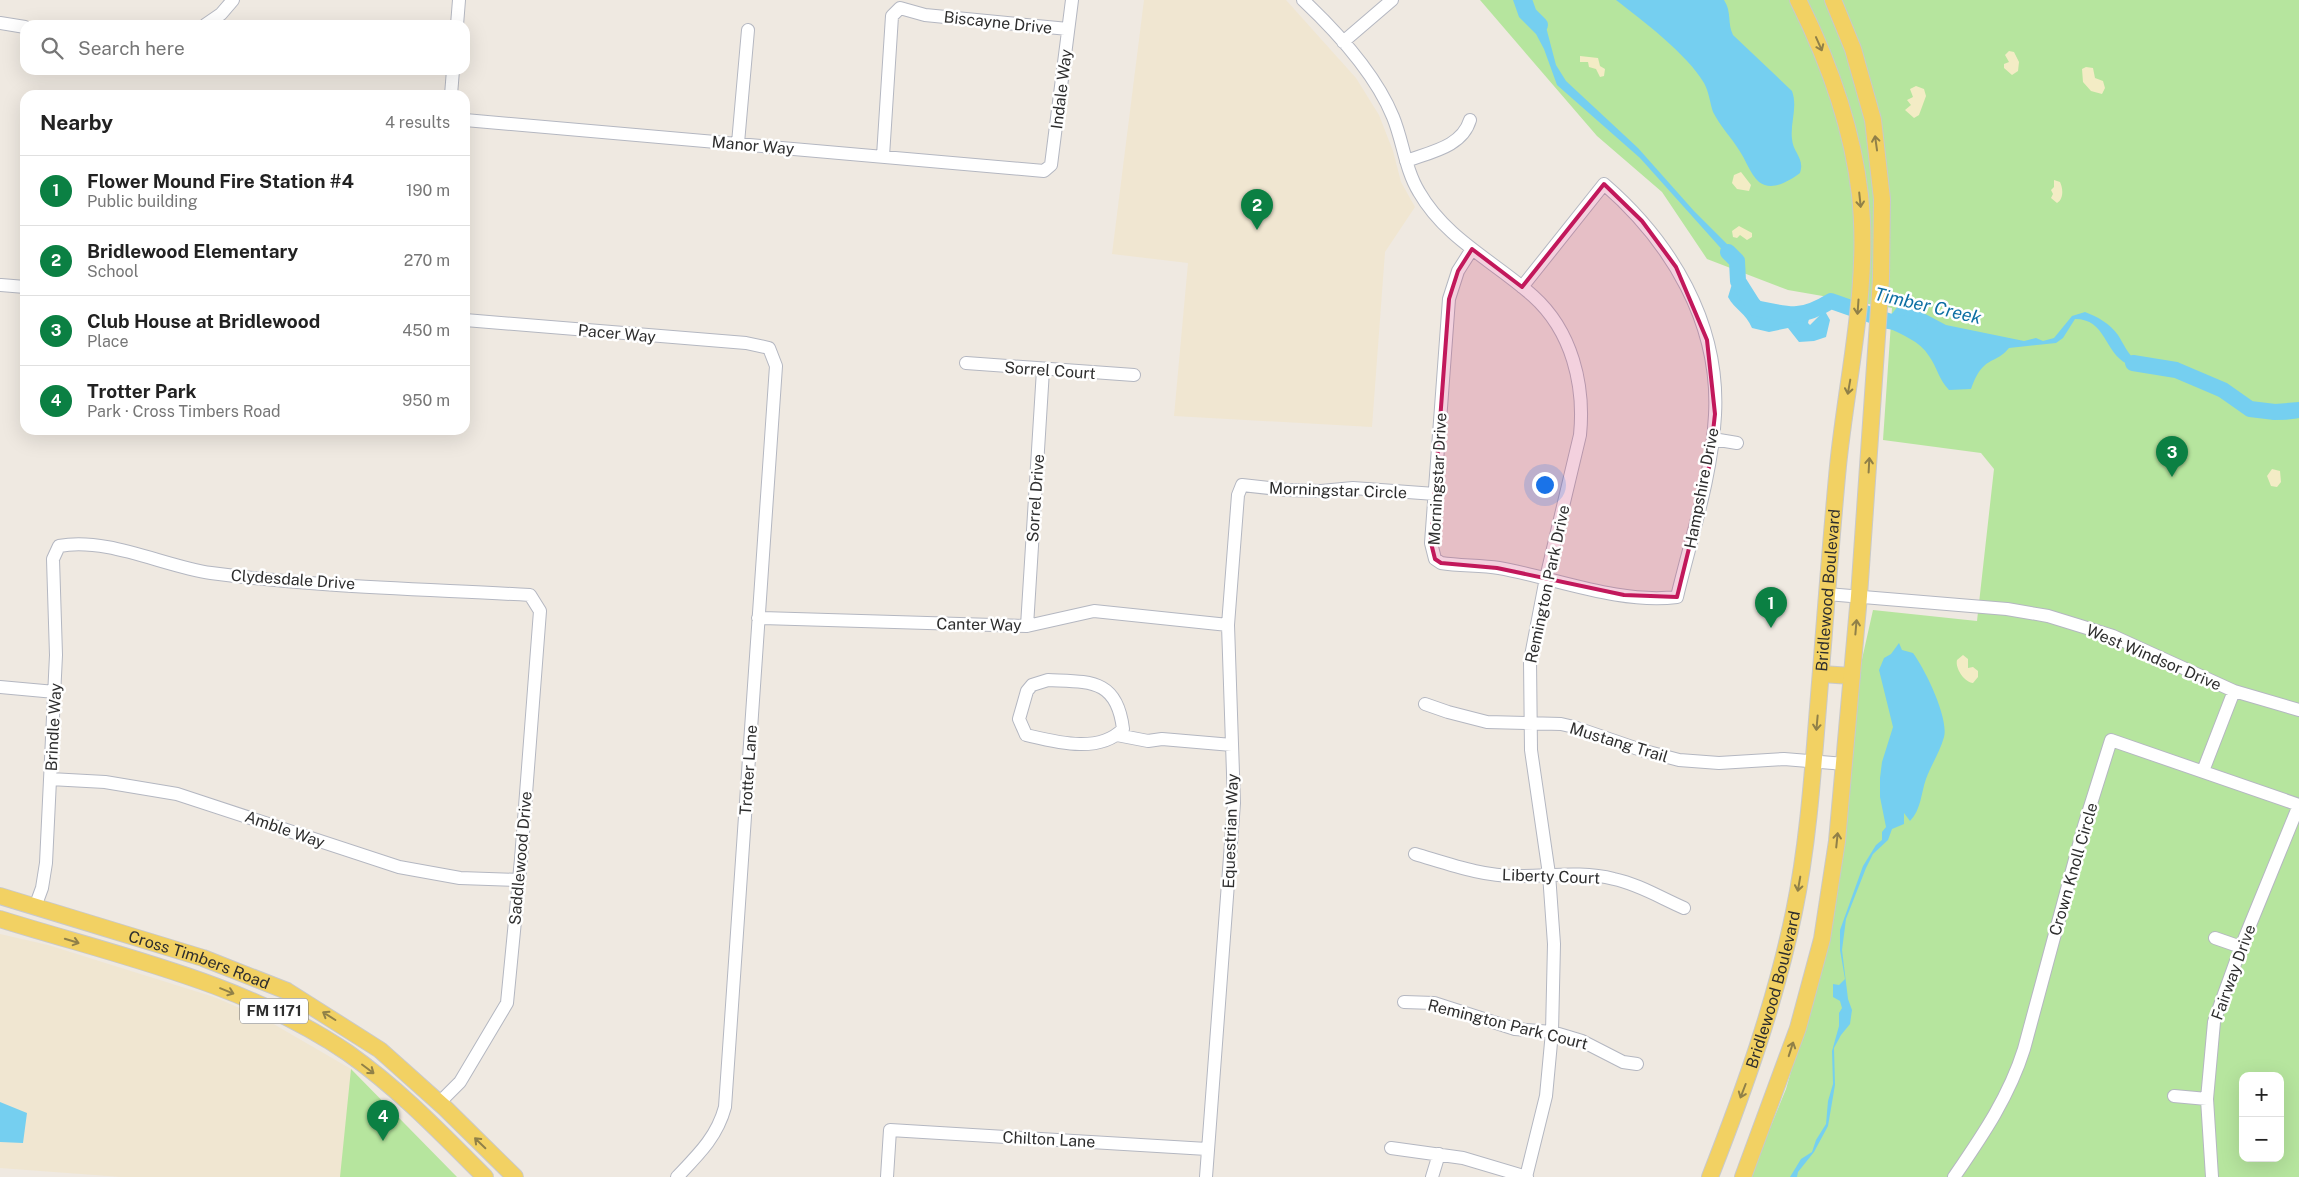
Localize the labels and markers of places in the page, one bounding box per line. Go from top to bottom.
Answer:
pin: 2 [1241,189,1273,230]
pin: 3 [2156,436,2188,477]
pin: 1 [1755,587,1787,628]
pin: 4 [367,1100,399,1141]

